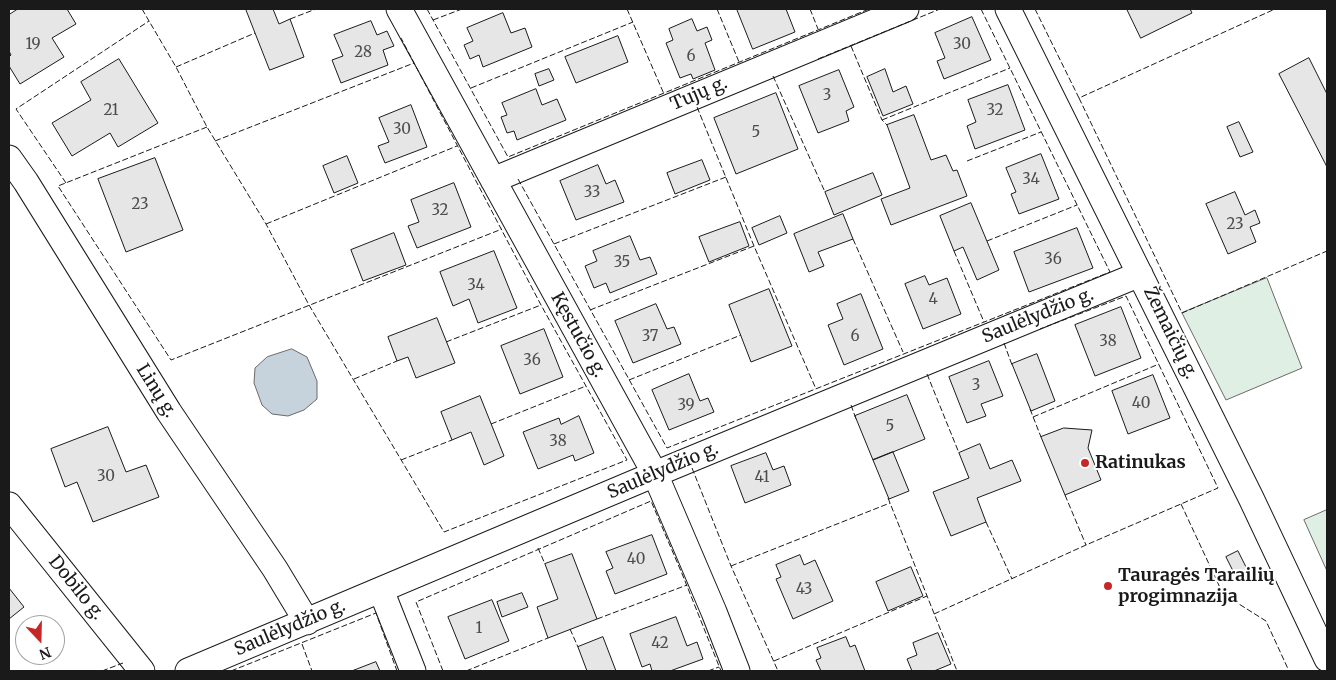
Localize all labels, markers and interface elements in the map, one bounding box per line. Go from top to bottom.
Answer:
house number: 19 [25,36,41,54]
house number: 30 [953,36,971,54]
house number: 28 [354,44,372,62]
house number: 6 [686,48,696,66]
street label: Tujų g. [667,72,731,116]
house number: 3 [823,87,831,105]
house number: 21 [103,102,119,120]
house number: 32 [986,102,1004,120]
house number: 30 [393,121,411,139]
house number: 5 [752,124,760,142]
house number: 34 [1022,171,1040,189]
house number: 33 [584,184,600,202]
house number: 23 [132,196,148,214]
house number: 32 [431,202,449,220]
house number: 23 [1227,216,1243,234]
house number: 36 [1044,251,1062,269]
house number: 35 [614,254,630,272]
house number: 34 [467,277,485,295]
street label: Žemaičių g. [1138,283,1202,383]
street label: Saulėlydžio g. [979,284,1097,348]
street label: Kęstučio g. [546,289,610,381]
house number: 4 [928,291,938,309]
house number: 37 [642,328,658,346]
house number: 6 [850,328,860,346]
house number: 38 [1099,333,1117,351]
house number: 36 [523,352,541,370]
street label: Linų g. [131,360,181,422]
house number: 3 [972,377,980,395]
house number: 40 [1132,395,1150,413]
house number: 39 [677,397,695,415]
house number: 5 [886,418,894,436]
house number: 38 [549,433,567,451]
street label: Saulėlydžio g. [604,438,722,504]
place label: Ratinukas [1095,452,1186,474]
marker: Ratinukas [1079,457,1091,469]
house number: 30 [97,468,115,486]
house number: 41 [755,469,769,487]
house number: 40 [627,551,645,569]
street label: Dobilo g. [44,552,108,624]
place label: Tauragės Tarailių progimnazija [1118,565,1275,608]
marker: Tauragės Tarailių progimnazija [1102,580,1114,592]
house number: 43 [796,581,812,599]
street label: Saulėlydžio g. [231,595,349,661]
north arrow [15,615,65,665]
house number: 1 [476,620,482,638]
house number: 42 [651,635,669,653]
text: N [37,643,53,663]

